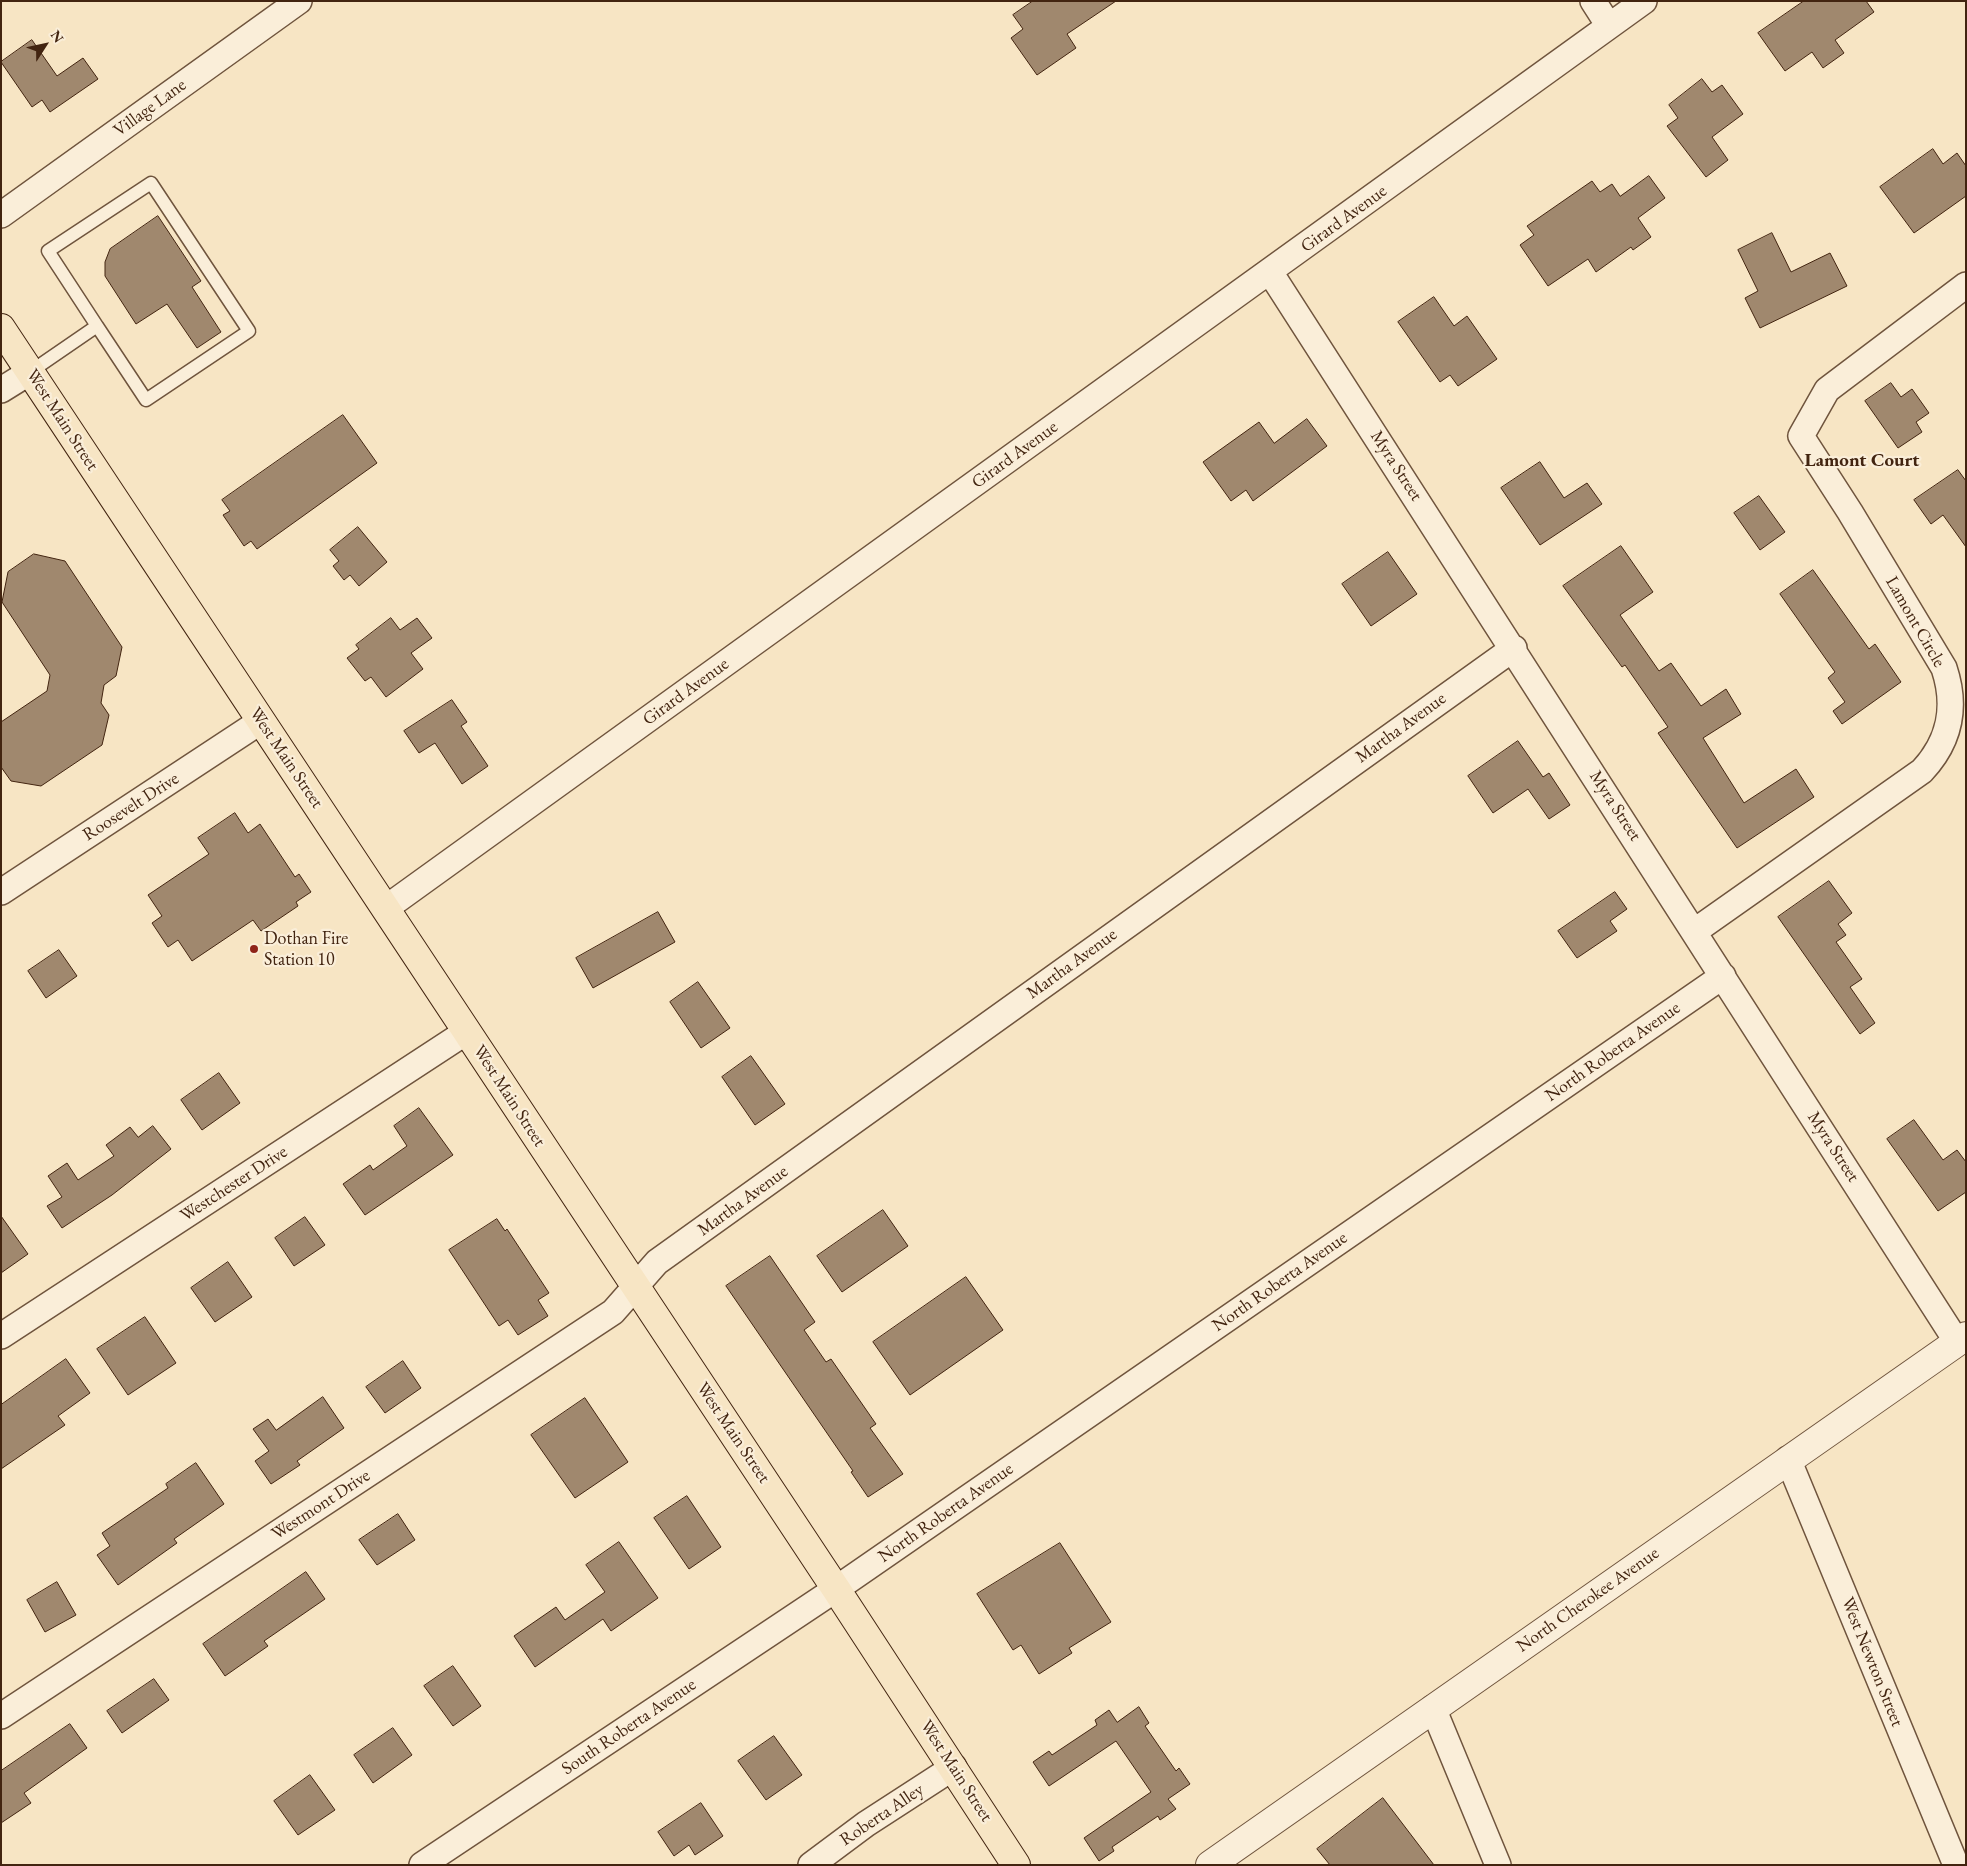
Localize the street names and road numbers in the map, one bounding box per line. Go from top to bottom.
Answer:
street label: Village Lane [109,74,191,142]
street label: Girard Avenue [1297,181,1391,257]
street label: West Main Street [21,365,103,475]
street label: Girard Avenue [968,417,1062,493]
street label: Myra Street [1365,427,1427,505]
street label: Lamont Circle [1880,573,1950,671]
street label: Girard Avenue [639,654,733,730]
street label: Martha Avenue [1352,688,1450,768]
street label: West Main Street [244,704,328,812]
street label: Myra Street [1584,767,1646,845]
street label: Roosevelt Drive [79,768,183,846]
street label: Martha Avenue [1023,924,1121,1004]
street label: North Roberta Avenue [1541,997,1685,1107]
street label: West Main Street [468,1041,550,1151]
street label: Myra Street [1802,1108,1864,1186]
street label: Westchester Drive [176,1141,292,1227]
street label: Martha Avenue [694,1161,792,1241]
street label: North Roberta Avenue [1208,1227,1352,1337]
street label: West Main Street [691,1379,775,1487]
street label: North Roberta Avenue [874,1458,1018,1568]
street label: Westmont Drive [268,1465,374,1545]
street label: North Cherokee Avenue [1513,1543,1663,1657]
street label: West Newton Street [1836,1594,1908,1730]
street label: South Roberta Avenue [558,1674,700,1780]
street label: West Main Street [915,1716,997,1826]
street label: Roberta Alley [836,1779,928,1851]

